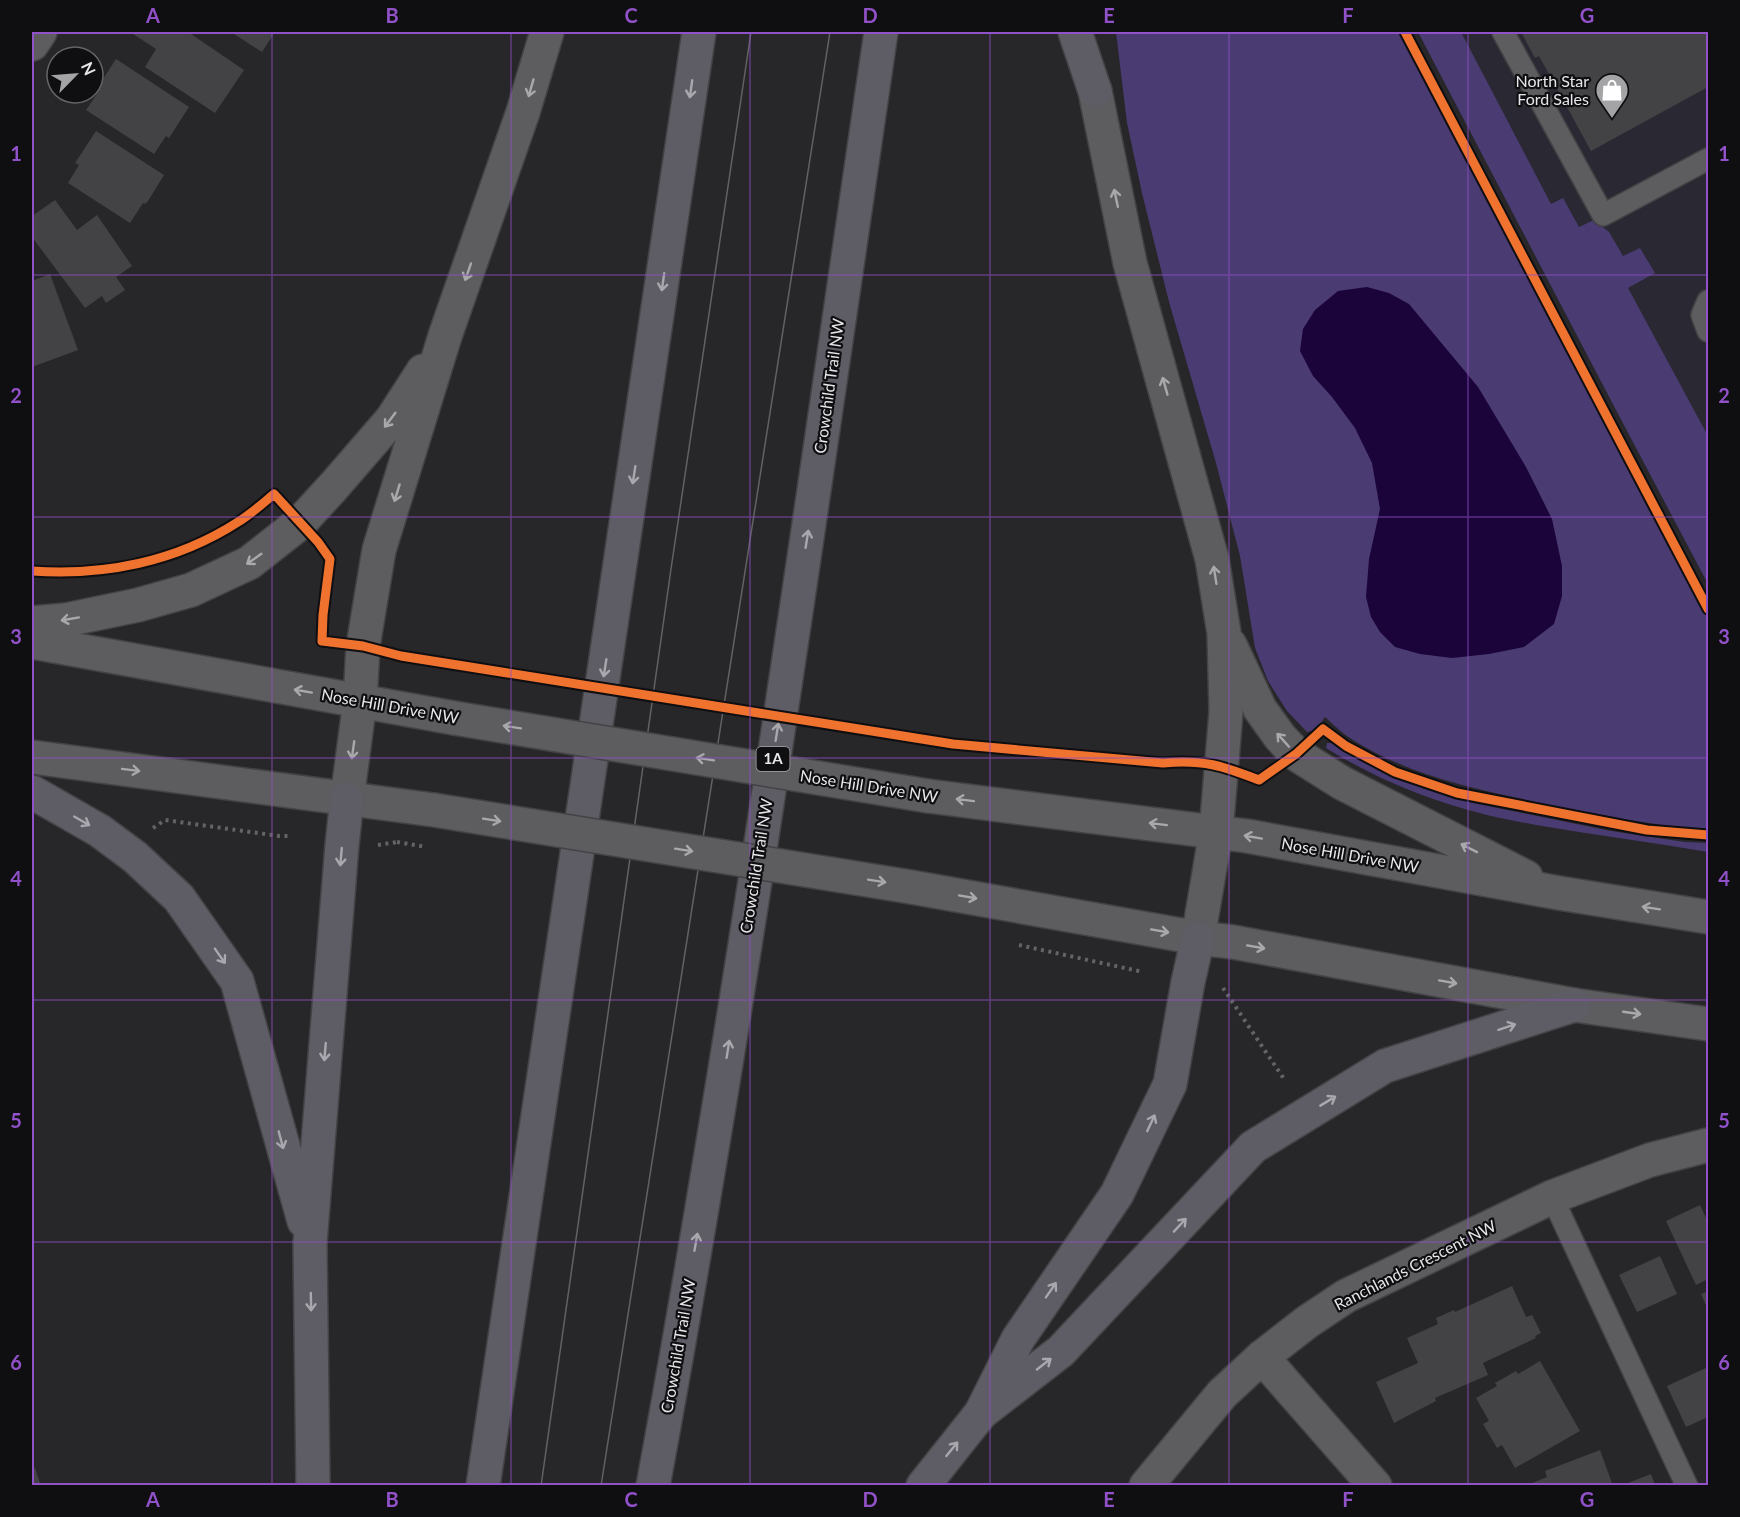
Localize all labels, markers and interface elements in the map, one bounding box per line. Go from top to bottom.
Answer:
text: A [145,3,160,27]
text: B [385,3,399,27]
text: C [624,3,638,27]
text: D [862,3,878,27]
text: E [1103,3,1115,27]
text: F [1342,3,1354,27]
text: G [1580,3,1594,27]
north arrow [45,45,105,105]
text: N [78,59,100,78]
place label: North Star Ford Sales [1516,71,1589,108]
shop icon: North Star Ford Sales [1594,72,1630,119]
one-way arrow [525,78,536,97]
one-way arrow [685,79,696,99]
text: 1 [10,141,22,165]
text: 1 [1718,141,1730,165]
one-way arrow [1110,188,1122,207]
one-way arrow [461,262,472,281]
one-way arrow [657,272,668,292]
street label: Crowchild Trail NW [810,317,847,455]
one-way arrow [1159,377,1170,396]
text: 2 [10,383,22,407]
text: 2 [1718,383,1730,407]
one-way arrow [384,412,396,428]
one-way arrow [628,465,639,485]
one-way arrow [390,483,401,502]
one-way arrow [801,530,812,550]
one-way arrow [246,552,262,565]
one-way arrow [1209,566,1220,585]
one-way arrow [61,613,80,624]
text: 3 [10,624,22,648]
text: 3 [1718,624,1730,648]
one-way arrow [599,658,610,677]
street label: Nose Hill Drive NW [320,684,461,727]
one-way arrow [293,685,313,696]
one-way arrow [503,721,523,732]
one-way arrow [772,723,783,742]
one-way arrow [1276,733,1290,748]
one-way arrow [348,740,359,760]
road number: 1A [756,747,790,771]
one-way arrow [695,753,715,764]
one-way arrow [121,765,141,776]
street label: Nose Hill Drive NW [799,765,940,806]
one-way arrow [955,795,975,806]
street label: Crowchild Trail NW [735,797,776,935]
one-way arrow [481,814,501,825]
one-way arrow [73,815,90,827]
one-way arrow [1149,819,1169,830]
one-way arrow [1244,832,1263,843]
street label: Nose Hill Drive NW [1280,833,1421,876]
one-way arrow [1460,841,1478,853]
one-way arrow [674,845,694,856]
one-way arrow [335,847,346,867]
text: 4 [10,866,22,890]
text: 4 [1718,866,1730,890]
one-way arrow [866,876,886,887]
one-way arrow [958,892,978,903]
one-way arrow [1641,902,1661,913]
one-way arrow [1150,926,1170,937]
one-way arrow [1246,941,1266,952]
one-way arrow [214,947,226,964]
one-way arrow [1438,977,1457,988]
one-way arrow [1621,1008,1641,1019]
one-way arrow [1497,1020,1516,1031]
one-way arrow [723,1040,734,1060]
one-way arrow [319,1041,330,1061]
one-way arrow [1319,1094,1336,1106]
text: 5 [10,1108,22,1132]
text: 5 [1718,1108,1730,1132]
one-way arrow [1146,1115,1158,1133]
one-way arrow [276,1130,288,1149]
street label: Ranchlands Crescent NW [1331,1215,1499,1314]
one-way arrow [1173,1218,1187,1233]
one-way arrow [691,1232,702,1252]
street label: Crowchild Trail NW [656,1277,699,1415]
one-way arrow [1045,1282,1057,1299]
one-way arrow [305,1291,316,1311]
text: 6 [10,1350,22,1374]
text: 6 [1718,1350,1730,1374]
one-way arrow [1035,1358,1051,1371]
one-way arrow [946,1442,959,1458]
text: A [145,1487,160,1511]
text: B [385,1487,399,1511]
text: C [624,1487,638,1511]
text: D [862,1487,878,1511]
text: E [1103,1487,1115,1511]
text: F [1342,1487,1354,1511]
text: G [1580,1487,1594,1511]

